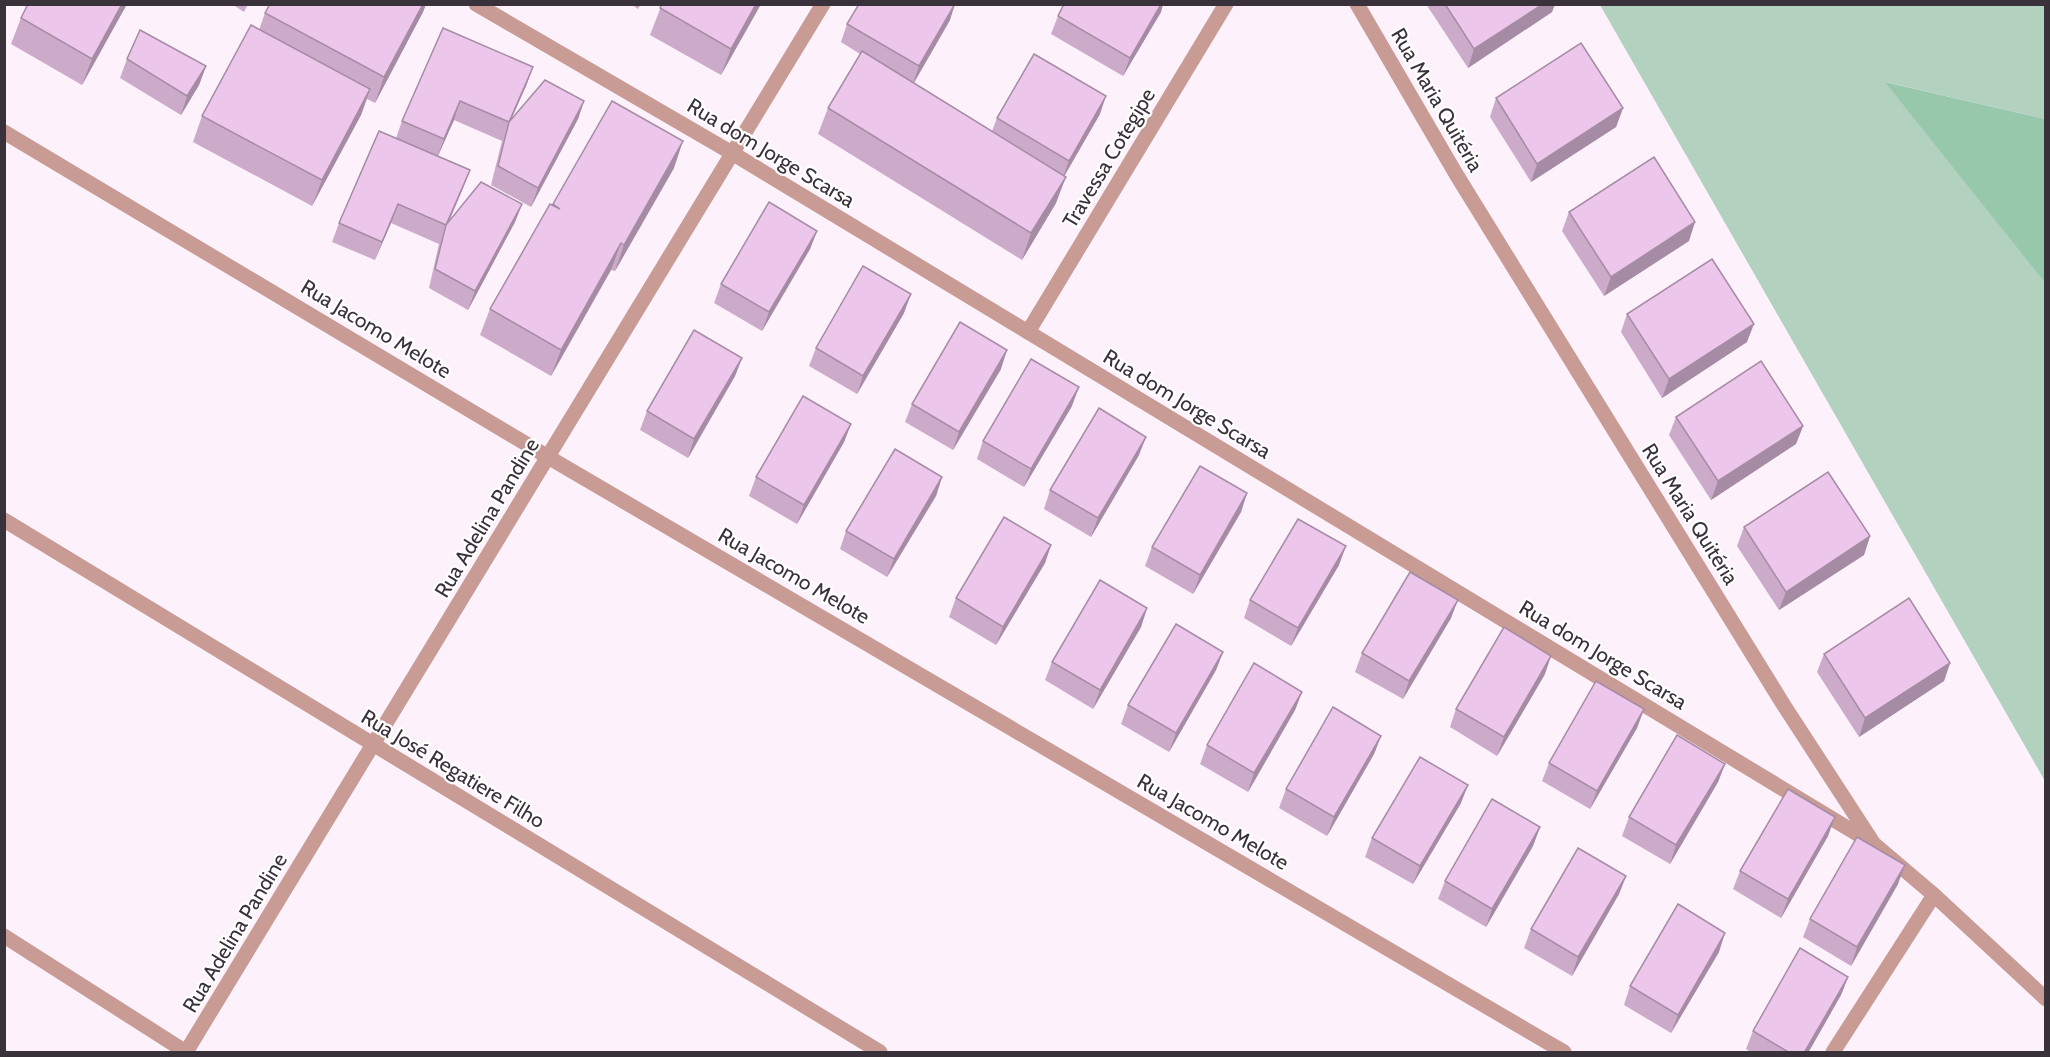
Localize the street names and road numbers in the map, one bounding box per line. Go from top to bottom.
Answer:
street label: Rua Maria Quitéria [1386,24,1489,176]
street label: Travessa Cotegipe [1057,83,1160,232]
street label: Rua dom Jorge Scarsa [683,93,860,212]
street label: Rua Jacomo Melote [297,274,456,383]
street label: Rua dom Jorge Scarsa [1099,344,1276,463]
street label: Rua Adelina Pandine [429,433,544,602]
street label: Rua Maria Quitéria [1637,439,1744,589]
street label: Rua Jacomo Melote [714,522,875,629]
street label: Rua dom Jorge Scarsa [1515,595,1692,714]
street label: Rua José Regatiere Filho [357,704,550,833]
street label: Rua Jacomo Melote [1133,768,1294,875]
street label: Rua Adelina Pandine [177,848,292,1017]

